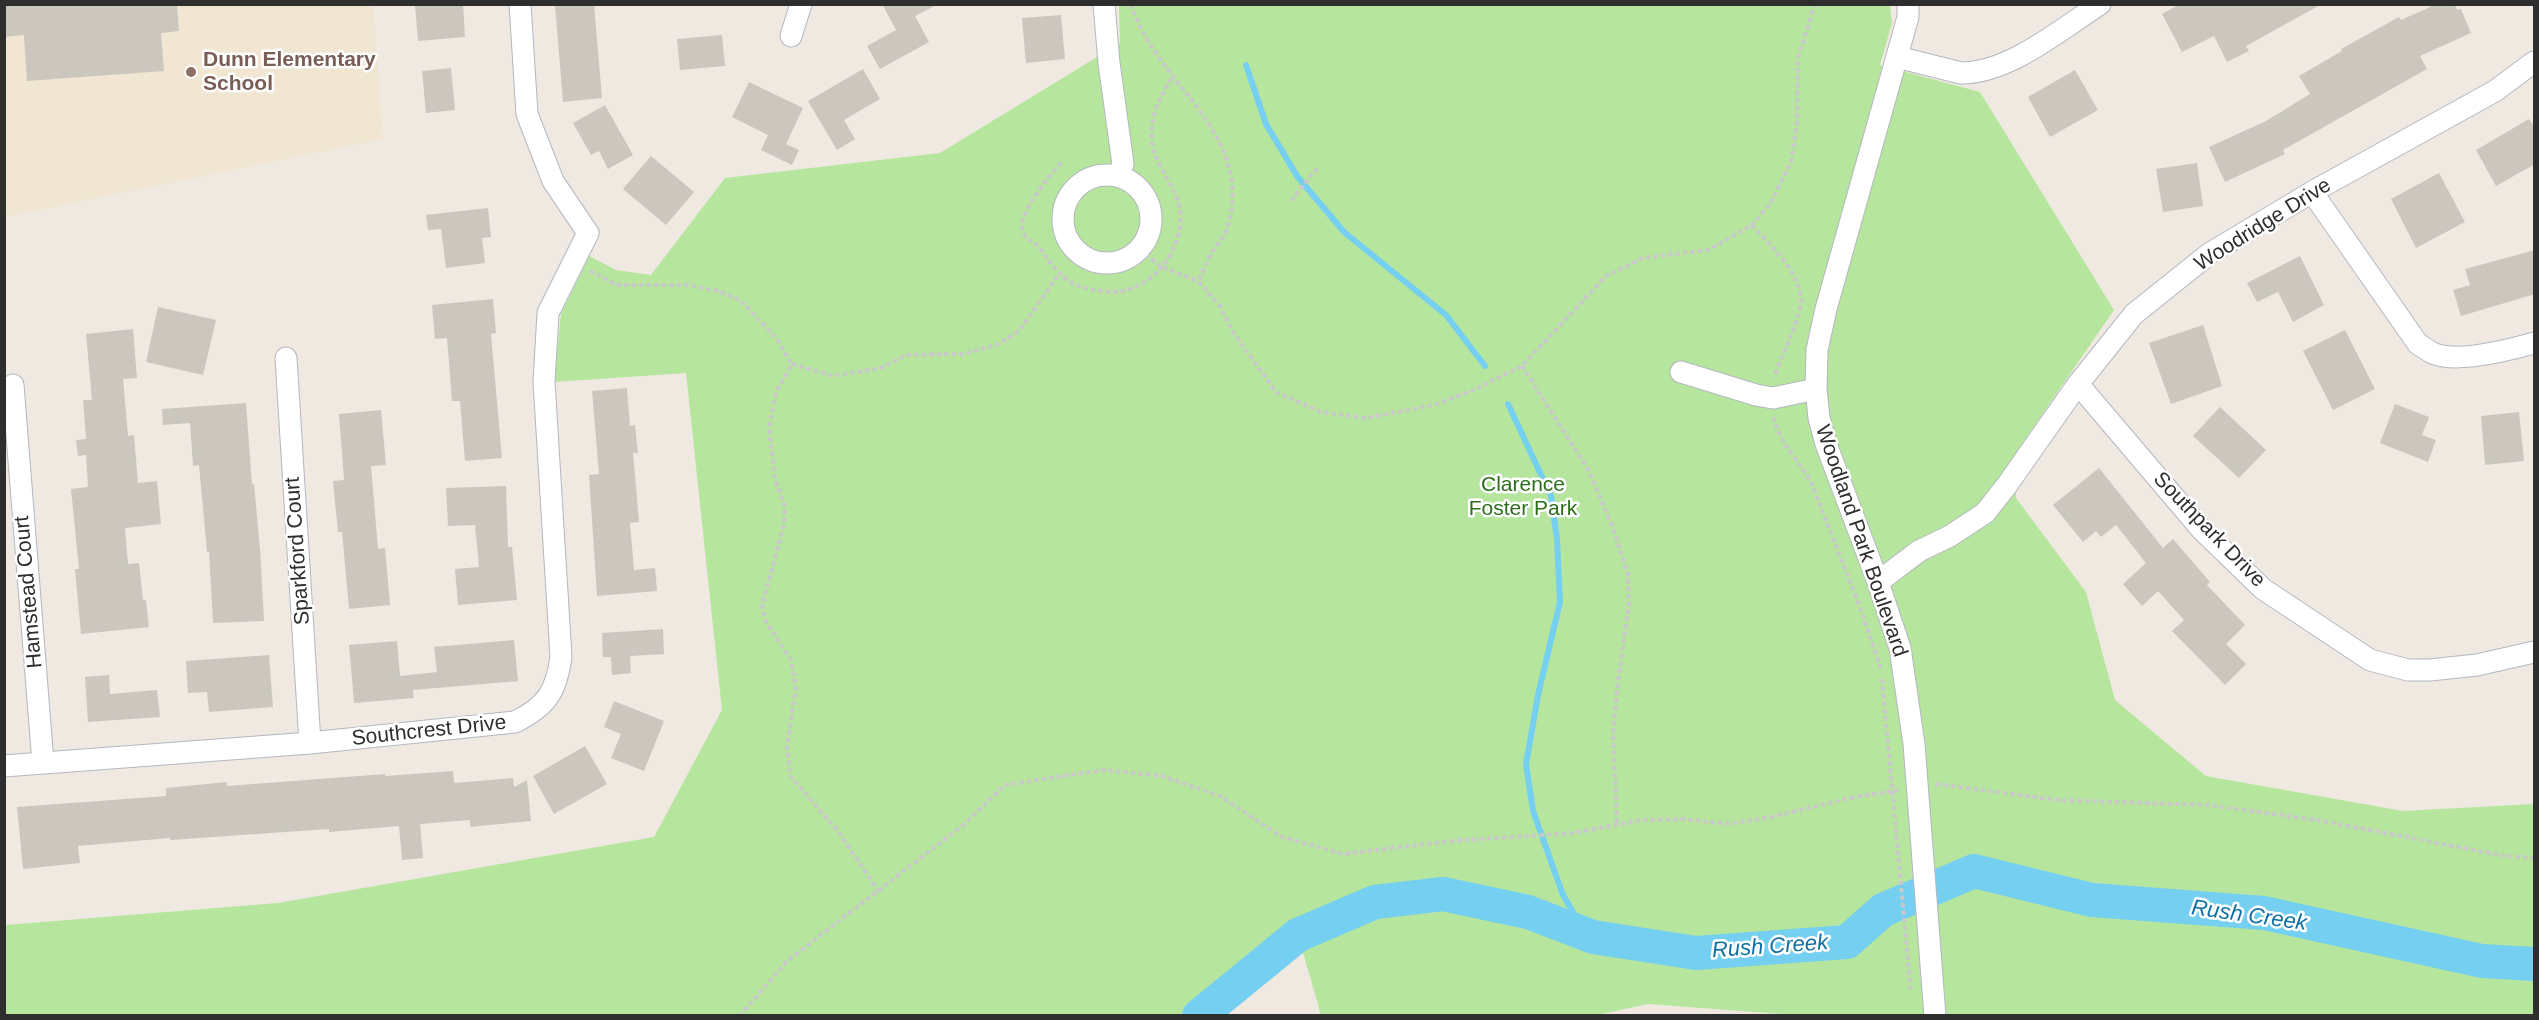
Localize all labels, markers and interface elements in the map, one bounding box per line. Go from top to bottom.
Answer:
place label: Dunn Elementary School [203,47,376,97]
marker: Dunn Elementary School [184,65,198,79]
street label: Woodridge Drive [2190,173,2336,277]
street label: Woodland Park Boulevard [1809,422,1913,660]
street label: Southpark Drive [2148,467,2270,593]
park label: Clarence Foster Park [1469,472,1577,522]
street label: Sparkford Court [280,476,316,626]
street label: Hamstead Court [10,515,48,669]
street label: Southcrest Drive [350,710,508,752]
water label: Rush Creek [2190,895,2308,937]
water label: Rush Creek [1711,930,1829,964]

